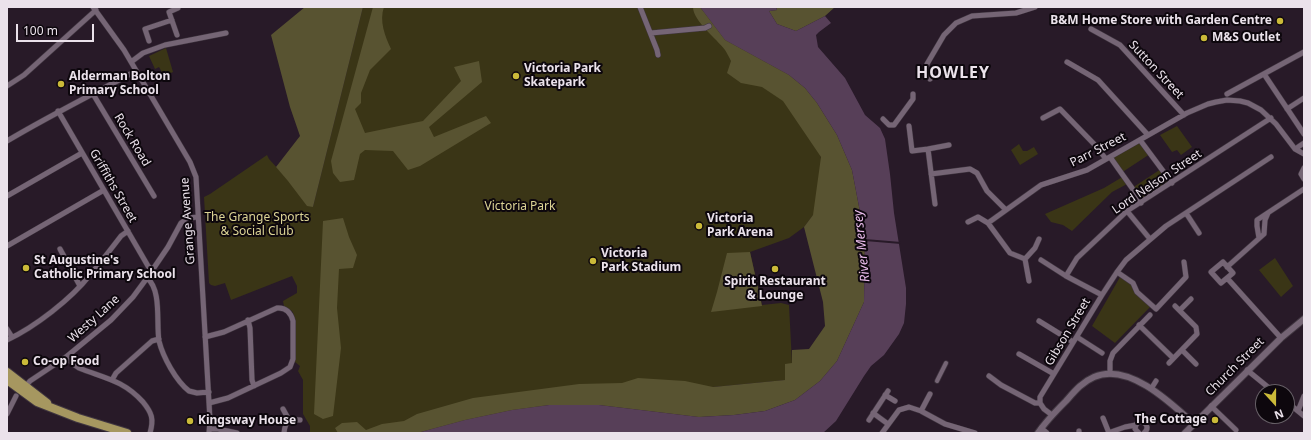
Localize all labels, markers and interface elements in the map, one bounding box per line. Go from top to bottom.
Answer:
place label: B&M Home Store with Garden Centre [1050,14,1272,28]
scale bar [18,16,96,42]
marker: B&M Home Store with Garden Centre [1275,16,1285,26]
text: 100 m [23,22,58,39]
place label: M&S Outlet [1212,31,1280,45]
marker: M&S Outlet [1199,33,1209,43]
street label: Sutton Street [1126,38,1186,102]
place label: Victoria Park Skatepark [524,62,601,90]
district label: HOWLEY [916,63,990,83]
place label: Alderman Bolton Primary School [69,70,170,98]
marker: Victoria Park Skatepark [511,71,521,81]
marker: Alderman Bolton Primary School [56,79,66,89]
street label: Rock Road [111,111,153,169]
street label: Parr Street [1068,130,1128,170]
street label: Griffiths Street [86,147,140,225]
street label: Lord Nelson Street [1110,147,1204,217]
street label: Grange Avenue [178,177,198,265]
park label: Victoria Park [485,200,555,214]
water label: River Mersey [850,209,874,283]
park label: The Grange Sports & Social Club [204,211,310,239]
place label: Victoria Park Arena [707,212,773,240]
marker: Victoria Park Arena [694,221,704,231]
place label: Victoria Park Stadium [601,247,681,275]
place label: St Augustine's Catholic Primary School [34,254,176,282]
marker: Victoria Park Stadium [588,256,598,266]
marker: St Augustine's Catholic Primary School [21,263,31,273]
marker: Spirit Restaurant & Lounge [770,264,780,274]
place label: Spirit Restaurant & Lounge [724,275,826,303]
street label: Westy Lane [65,292,123,346]
street label: Gibson Street [1042,296,1094,368]
street label: Church Street [1203,335,1267,399]
place label: Co-op Food [33,355,99,369]
marker: Co-op Food [20,357,30,367]
north arrow [1255,384,1295,424]
text: N [1272,406,1286,423]
place label: The Cottage [1134,413,1207,427]
place label: Kingsway House [198,414,296,428]
marker: The Cottage [1210,415,1220,425]
marker: Kingsway House [185,416,195,426]

